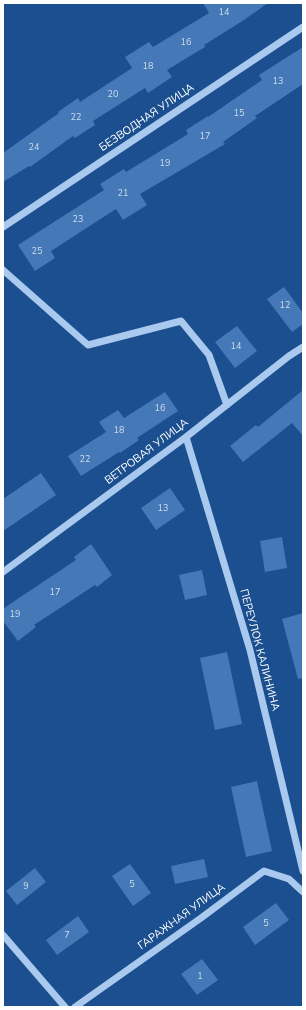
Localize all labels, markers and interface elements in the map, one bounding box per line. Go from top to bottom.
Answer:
house number: 14 [219,8,229,18]
house number: 16 [181,38,191,48]
house number: 18 [143,62,153,72]
house number: 13 [273,77,283,87]
street label: БЕЗВОДНАЯ УЛИЦА [97,81,197,155]
house number: 20 [108,90,118,100]
house number: 15 [234,109,244,119]
house number: 22 [71,113,81,123]
house number: 17 [200,132,210,142]
house number: 24 [29,143,39,153]
house number: 19 [160,159,170,169]
house number: 21 [118,189,128,199]
house number: 23 [73,215,83,225]
house number: 25 [32,247,42,257]
house number: 12 [280,301,290,311]
house number: 14 [231,342,241,352]
house number: 16 [155,404,165,414]
street label: ВЕТРОВАЯ УЛИЦА [103,416,191,488]
house number: 18 [114,426,124,436]
house number: 22 [80,455,90,465]
house number: 13 [158,504,168,514]
house number: 17 [50,588,60,598]
street label: ПЕРЕУЛОК КАЛИНИНА [236,588,282,712]
house number: 19 [10,610,20,620]
house number: 5 [129,880,135,890]
street label: ГАРАЖНАЯ УЛИЦА [136,881,228,953]
house number: 9 [23,882,29,892]
house number: 5 [263,919,269,929]
house number: 7 [64,931,70,941]
house number: 1 [197,972,203,982]

